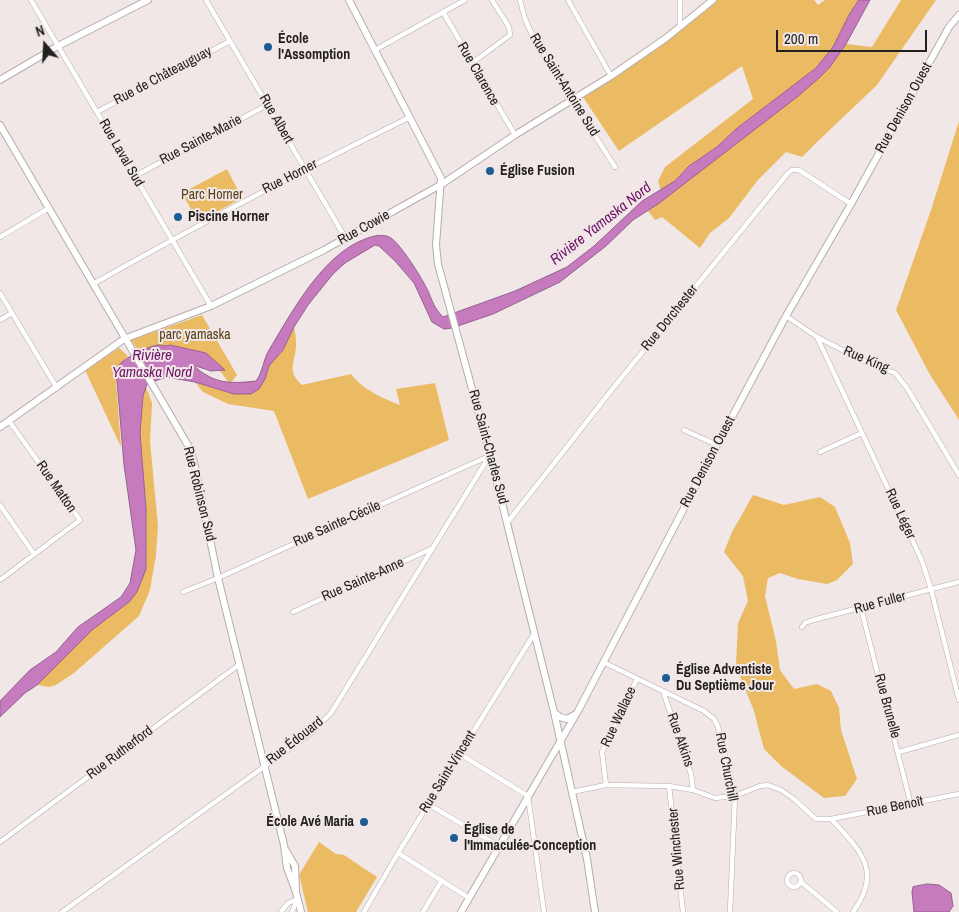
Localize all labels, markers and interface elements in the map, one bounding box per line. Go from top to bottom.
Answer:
north arrow [20,20,70,70]
scale bar [779,20,930,52]
text: N [33,21,47,41]
text: 200 m [784,28,818,49]
street label: Rue Saint-Antoine Sud [526,30,602,140]
place label: École l'Assomption [278,31,350,64]
street label: Rue Clarence [453,39,503,109]
marker: École l'Assomption [262,41,274,53]
street label: Rue de Châteauguay [111,43,215,109]
street label: Rue Denison Ouest [872,60,936,156]
street label: Rue Albert [255,91,297,147]
street label: Rue Sainte-Marie [157,111,245,169]
street label: Rue Laval Sud [95,116,147,190]
street label: Rue Horner [260,156,320,198]
place label: Église Fusion [500,163,575,179]
marker: Église Fusion [484,165,496,177]
water label: Rivière Yamaska Nord [547,179,655,269]
park label: Parc Horner [181,187,243,203]
street label: Rue Cowie [335,207,393,249]
place label: Piscine Horner [188,209,269,225]
marker: Piscine Horner [172,211,184,223]
street label: Rue Dorchester [638,281,702,355]
park label: parc yamaska [159,327,231,343]
street label: Rue King [841,343,891,377]
water label: Rivière Yamaska Nord [112,347,192,382]
street label: Rue Saint-Charles Sud [465,388,511,506]
street label: Rue Denison Ouest [677,414,739,510]
street label: Rue Robinson Sud [179,445,219,543]
street label: Rue Matton [32,458,80,516]
street label: Rue Léger [881,486,919,542]
street label: Rue Sainte-Cécile [291,497,383,551]
street label: Rue Sainte-Anne [319,554,407,606]
street label: Rue Fuller [852,588,908,618]
place label: Église Adventiste Du Septième Jour [676,662,774,694]
marker: Église Adventiste Du Septième Jour [660,672,672,684]
street label: Rue Brunelle [870,672,904,740]
street label: Rue Wallace [598,684,640,750]
street label: Rue Atkins [663,711,697,769]
street label: Rue Édouard [263,714,327,768]
street label: Rue Rutherford [84,723,156,783]
street label: Rue Saint-Vincent [416,728,480,816]
street label: Rue Churchill [711,731,741,803]
street label: Rue Benoît [865,793,925,821]
street label: Rue Winchester [665,807,689,891]
place label: École Avé Maria [266,814,354,830]
marker: École Avé Maria [358,816,370,828]
place label: Église de l'Immaculée-Conception [464,822,596,854]
marker: Église de l'Immaculée-Conception [448,832,460,844]

